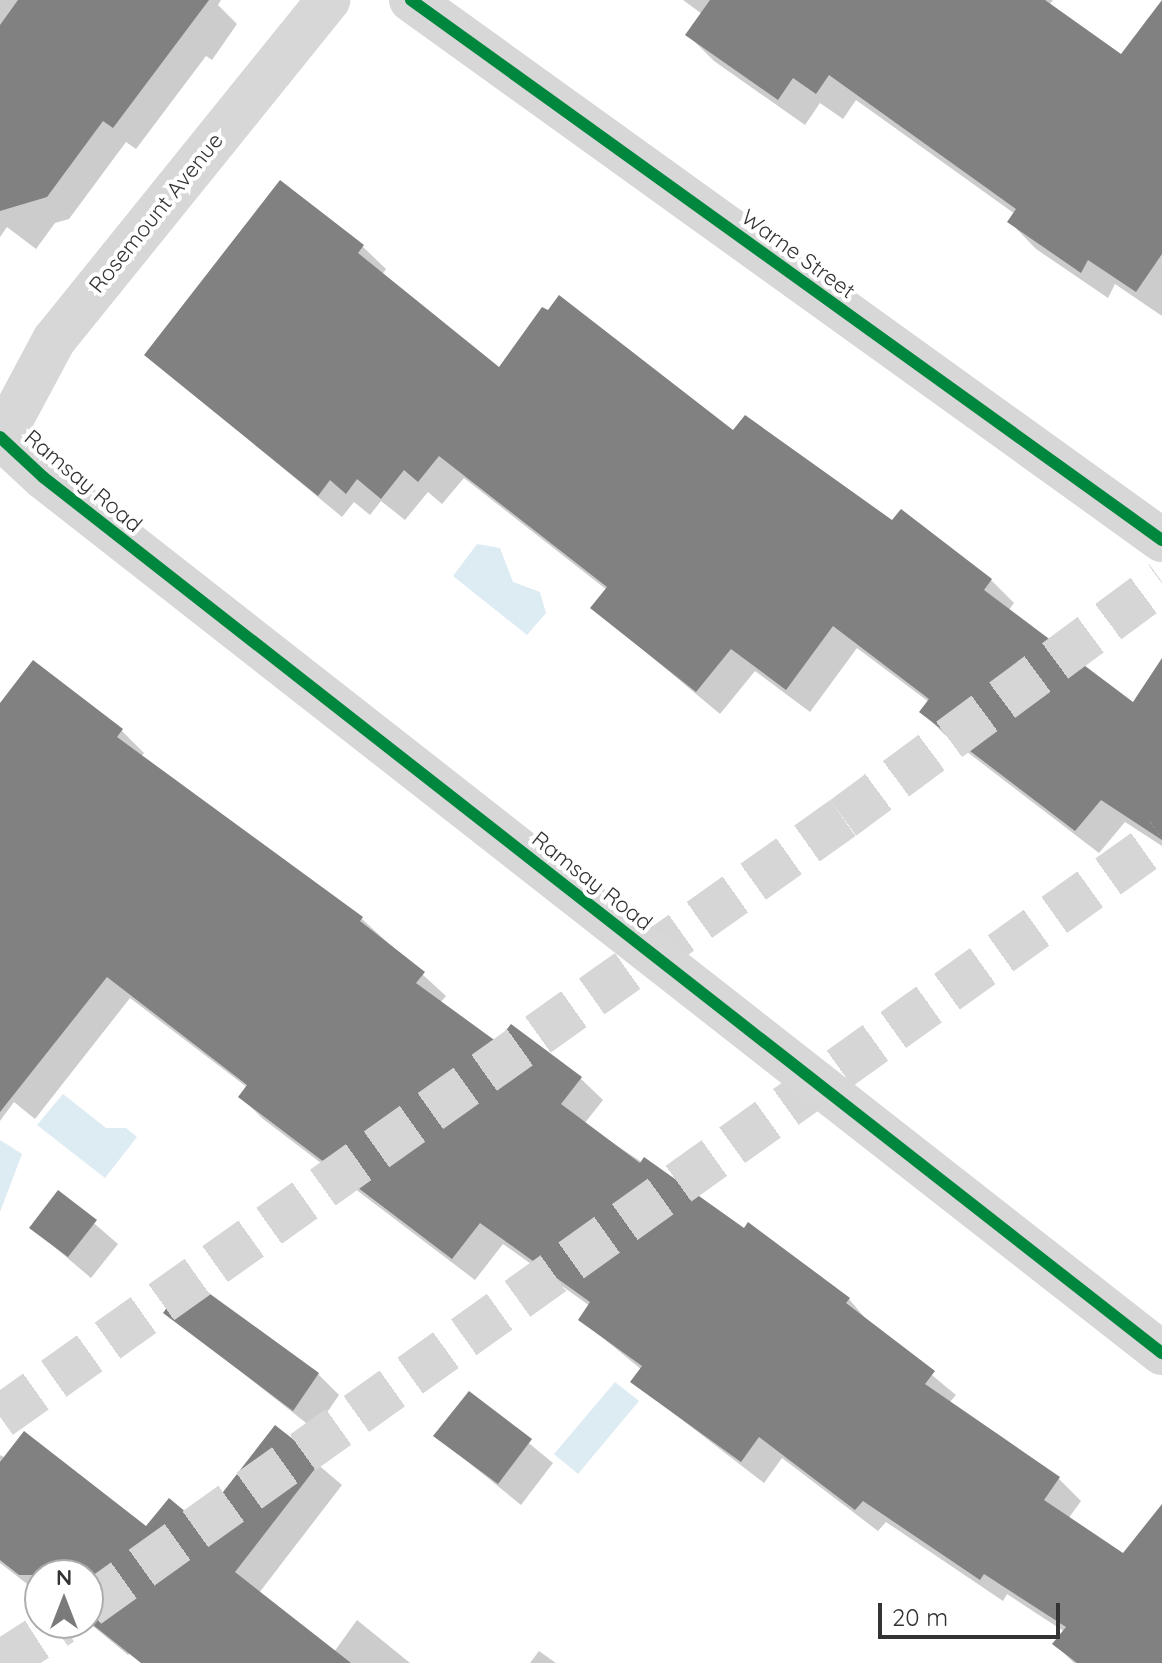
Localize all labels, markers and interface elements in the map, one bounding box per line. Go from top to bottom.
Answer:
street label: Rosemount Avenue [83,128,229,298]
street label: Warne Street [736,204,860,304]
street label: Ramsay Road [19,424,147,538]
street label: Ramsay Road [527,826,657,936]
north arrow [24,1559,104,1639]
text: N [56,1563,72,1591]
scale bar [882,1587,1064,1637]
text: 20 m [892,1602,948,1632]

